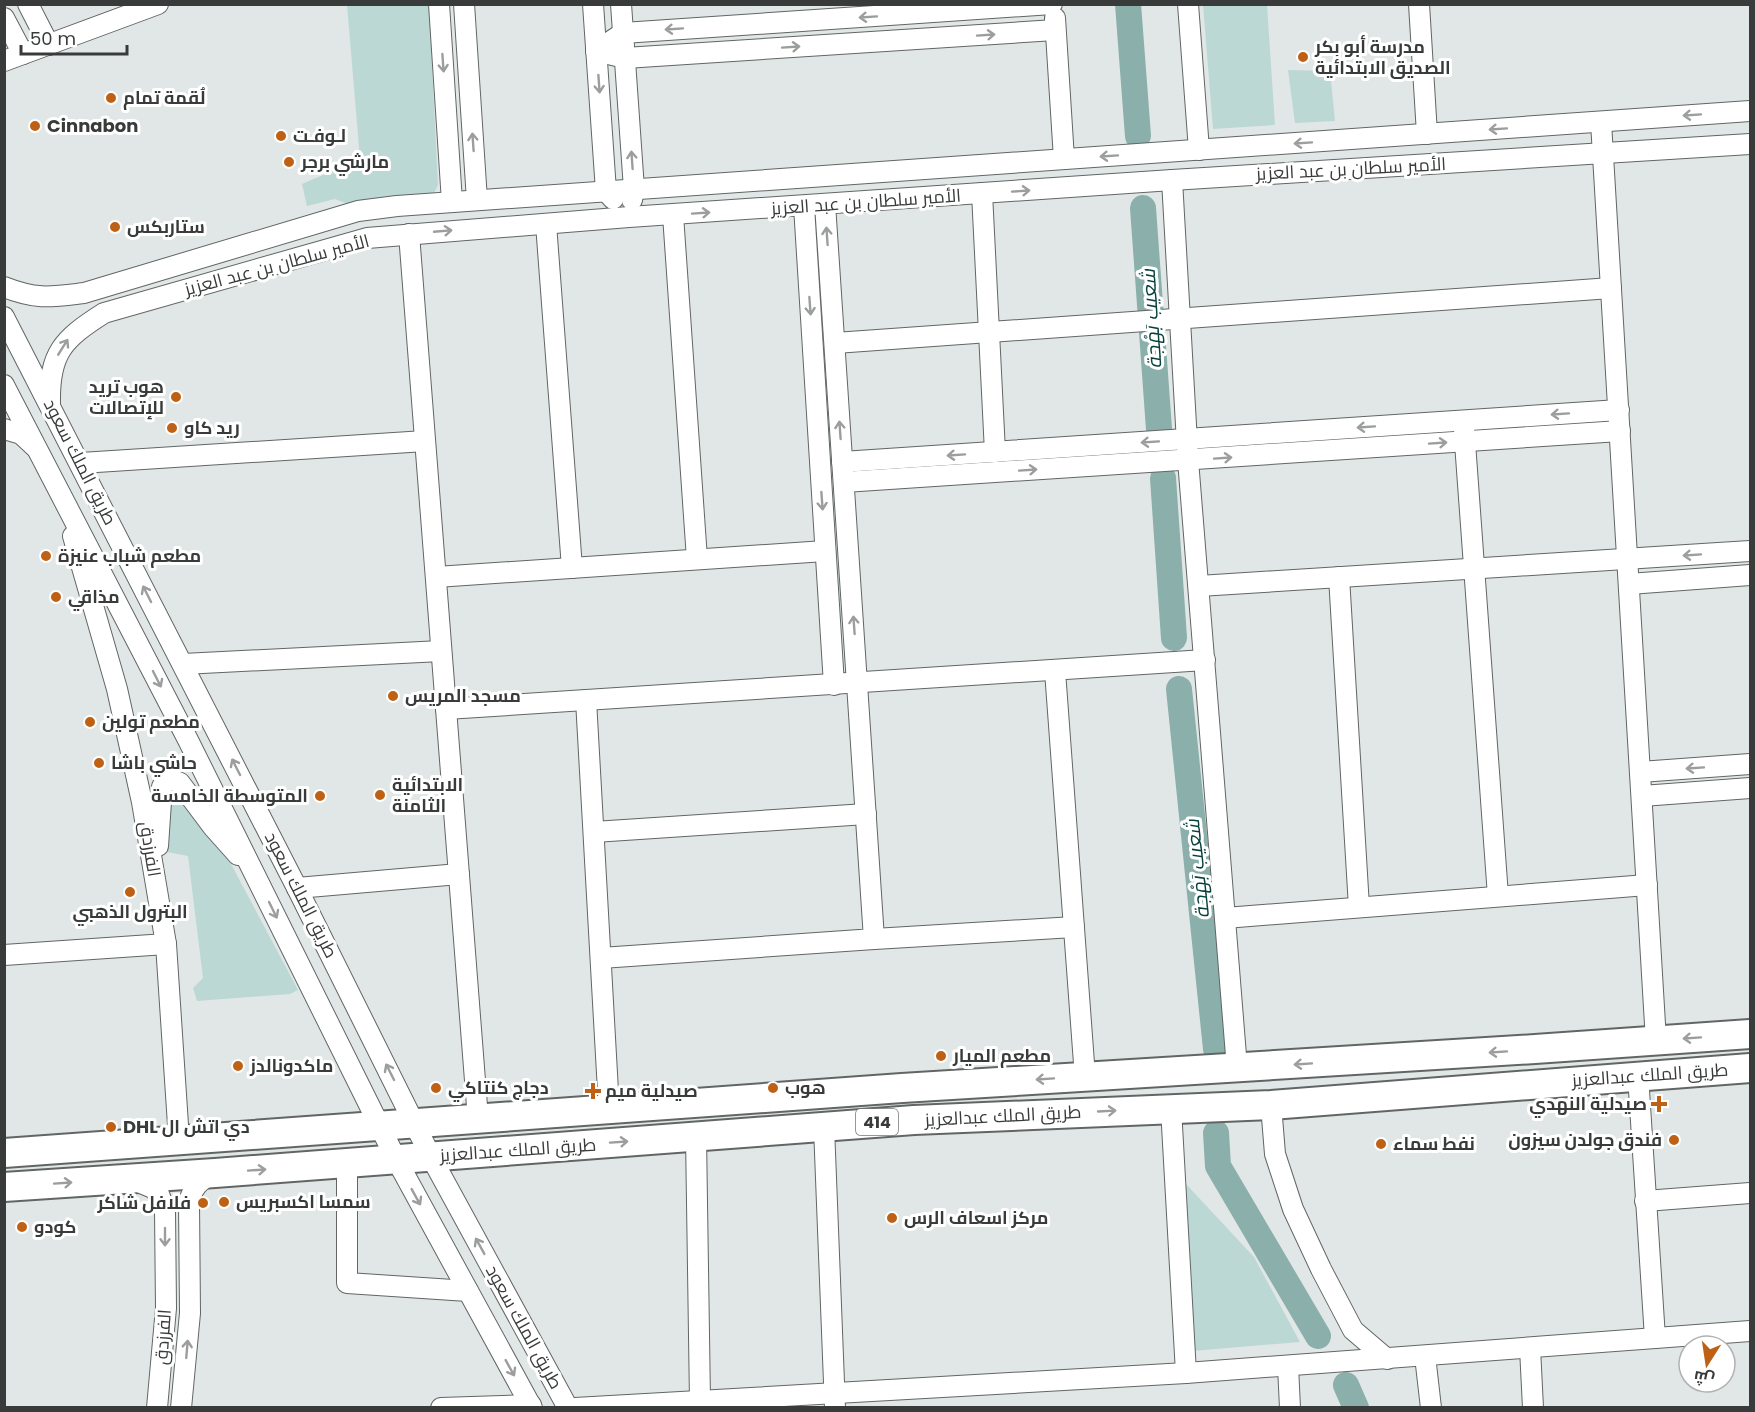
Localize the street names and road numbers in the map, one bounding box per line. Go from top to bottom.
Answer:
street label: الأمير سلطان بن عبد العزيز [1254,151,1447,186]
street label: الأمير سلطان بن عبد العزيز [769,182,962,221]
street label: الأمير سلطان بن عبد العزيز [181,228,372,301]
street label: طريق الملك سعود [38,394,123,529]
street label: الفرزدق [134,819,167,878]
street label: طريق الملك سعود [259,827,344,962]
street label: طريق الملك عبدالعزيز [1570,1057,1729,1093]
street label: طريق الملك عبدالعزيز [923,1099,1082,1132]
road number: 414 [856,1109,898,1135]
street label: طريق الملك عبدالعزيز [438,1132,597,1168]
street label: طريق الملك سعود [480,1260,569,1393]
street label: الفرزدق [148,1308,177,1366]

